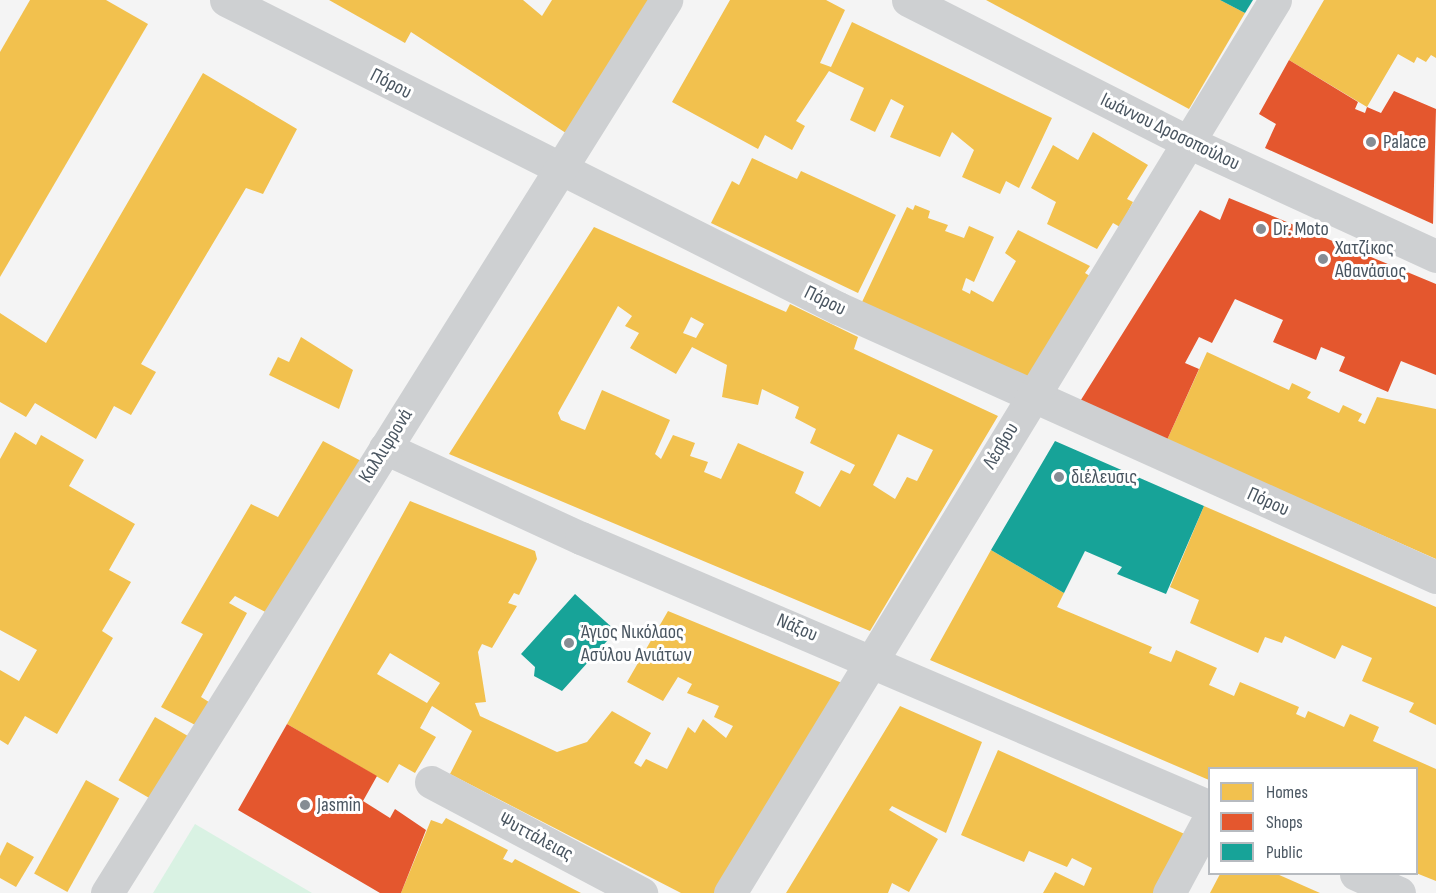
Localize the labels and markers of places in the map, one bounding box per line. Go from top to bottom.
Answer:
place label: Palace [1383,130,1426,154]
marker: Palace [1364,135,1378,149]
place label: Dr. Moto [1273,217,1329,241]
marker: Dr. Moto [1254,222,1268,236]
place label: Χατζίκος Αθανάσιος [1335,236,1406,283]
marker: Χατζίκος Αθανάσιος [1316,252,1330,266]
place label: διέλευσις [1071,465,1137,489]
marker: διέλευσις [1052,470,1066,484]
place label: Άγιος Νικόλαος Ασύλου Ανιάτων [581,620,692,667]
marker: Άγιος Νικόλαος Ασύλου Ανιάτων [562,636,576,650]
place label: Jasmin [317,793,361,817]
marker: Jasmin [298,798,312,812]

